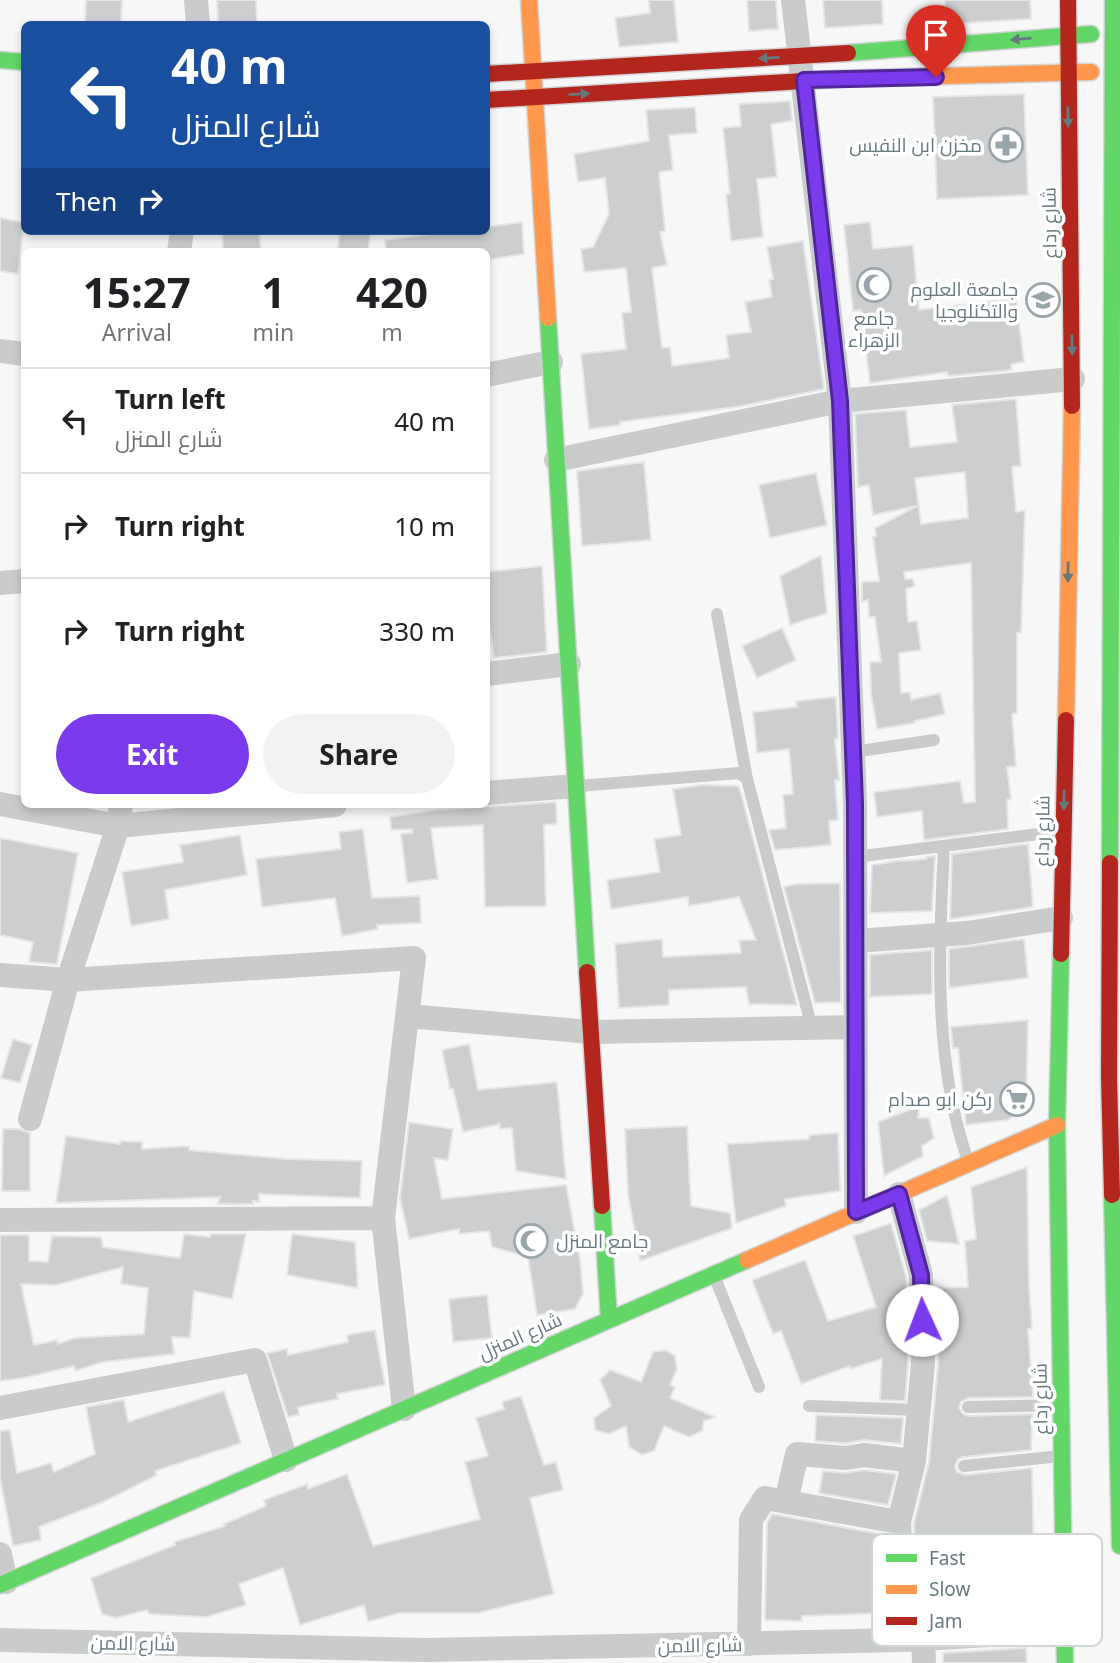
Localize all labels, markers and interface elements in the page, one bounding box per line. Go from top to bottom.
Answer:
pin [906,5,966,77]
icon: arrive [917,16,955,54]
text: 40 m [171,32,288,98]
one-way arrow [1010,34,1032,45]
icon: left [56,49,147,140]
one-way arrow [758,53,780,64]
one-way arrow [568,88,590,99]
text: شارع المنزل [171,103,321,146]
one-way arrow [1062,106,1074,128]
pharmacy icon: مخزن ابن النفيس [987,126,1025,164]
place label: مخزن ابن النفيس [849,132,982,158]
icon: right [131,182,169,220]
text: Then [56,183,117,219]
street label: شارع رداع [1035,187,1064,259]
text: 15:27 [83,263,191,320]
text: 1 [261,263,285,320]
text: 420 [356,263,428,320]
mosque icon: جامع الزهراء [855,266,893,304]
place label: جامعة العلوم والتكنلوجيا [911,276,1018,324]
school or university icon: جامعة العلوم والتكنلوجيا [1024,281,1062,319]
place label: جامع الزهراء [848,305,900,353]
text: Arrival [102,316,172,348]
text: min [253,316,294,348]
text: m [381,316,403,348]
one-way arrow [1066,334,1078,356]
text: Turn left [115,381,226,417]
icon: left [56,402,94,440]
text: 40 m [394,403,455,439]
text: شارع المنزل [115,422,223,454]
icon: right [56,507,94,545]
text: Turn right [115,508,245,544]
text: 10 m [394,508,455,544]
one-way arrow [1063,561,1074,583]
icon: right [56,612,94,650]
text: Turn right [115,613,245,649]
text: 330 m [379,613,455,649]
button: Exit [56,714,249,794]
button: Share [263,714,455,794]
one-way arrow [1058,789,1069,811]
street label: شارع رداع [1028,795,1057,867]
supermarket icon: ركن ابو صدام [998,1080,1036,1118]
place label: ركن ابو صدام [888,1086,992,1113]
mosque icon: جامع المنزل [512,1222,550,1260]
place label: جامع المنزل [556,1228,648,1255]
position arrow [885,1283,959,1357]
street label: شارع المنزل [474,1306,566,1367]
street label: شارع رداع [1026,1363,1055,1435]
legend [872,1534,1102,1646]
text: Fast [929,1545,966,1571]
text: Slow [929,1576,970,1602]
text: Jam [927,1608,963,1634]
street label: شارع الامن [90,1629,176,1658]
street label: شارع الامن [657,1631,743,1660]

